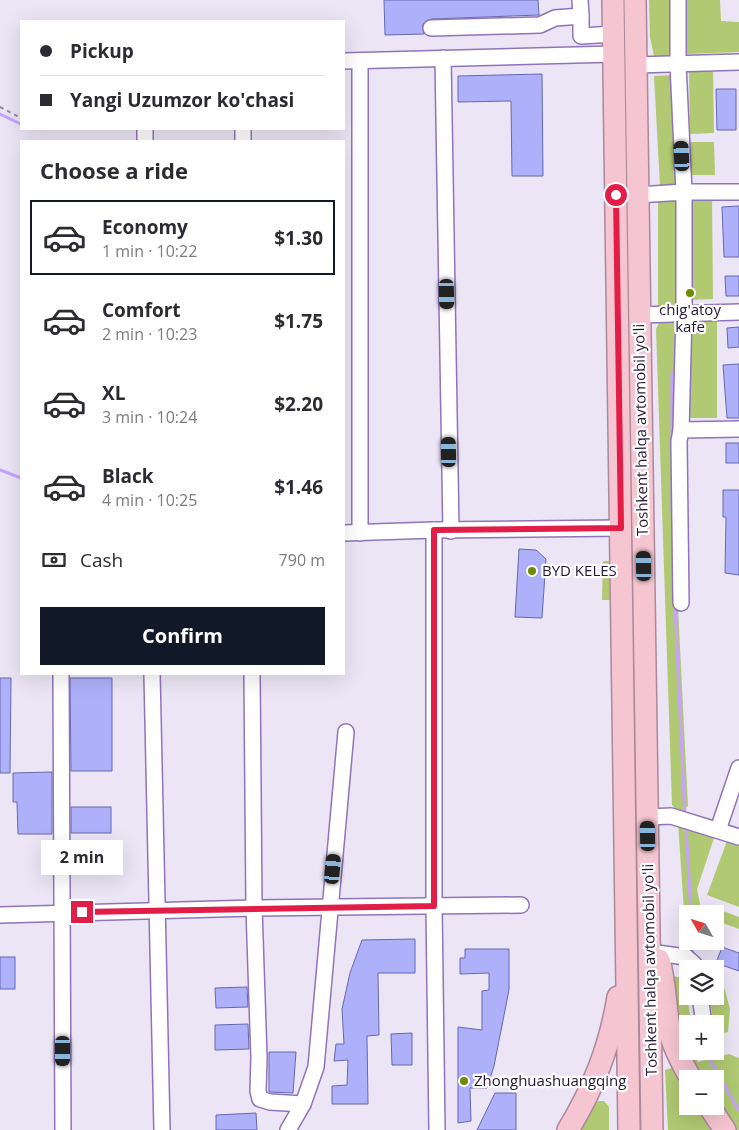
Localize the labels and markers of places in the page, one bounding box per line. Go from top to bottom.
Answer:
marker: chig'atoy kafe [684,287,696,299]
place label: chig'atoy kafe [659,299,721,336]
place label: BYD KELES [542,560,617,580]
marker: BYD KELES [526,565,538,577]
place label: Zhonghuashuangqing [474,1070,626,1090]
marker: Zhonghuashuangqing [458,1075,470,1087]

